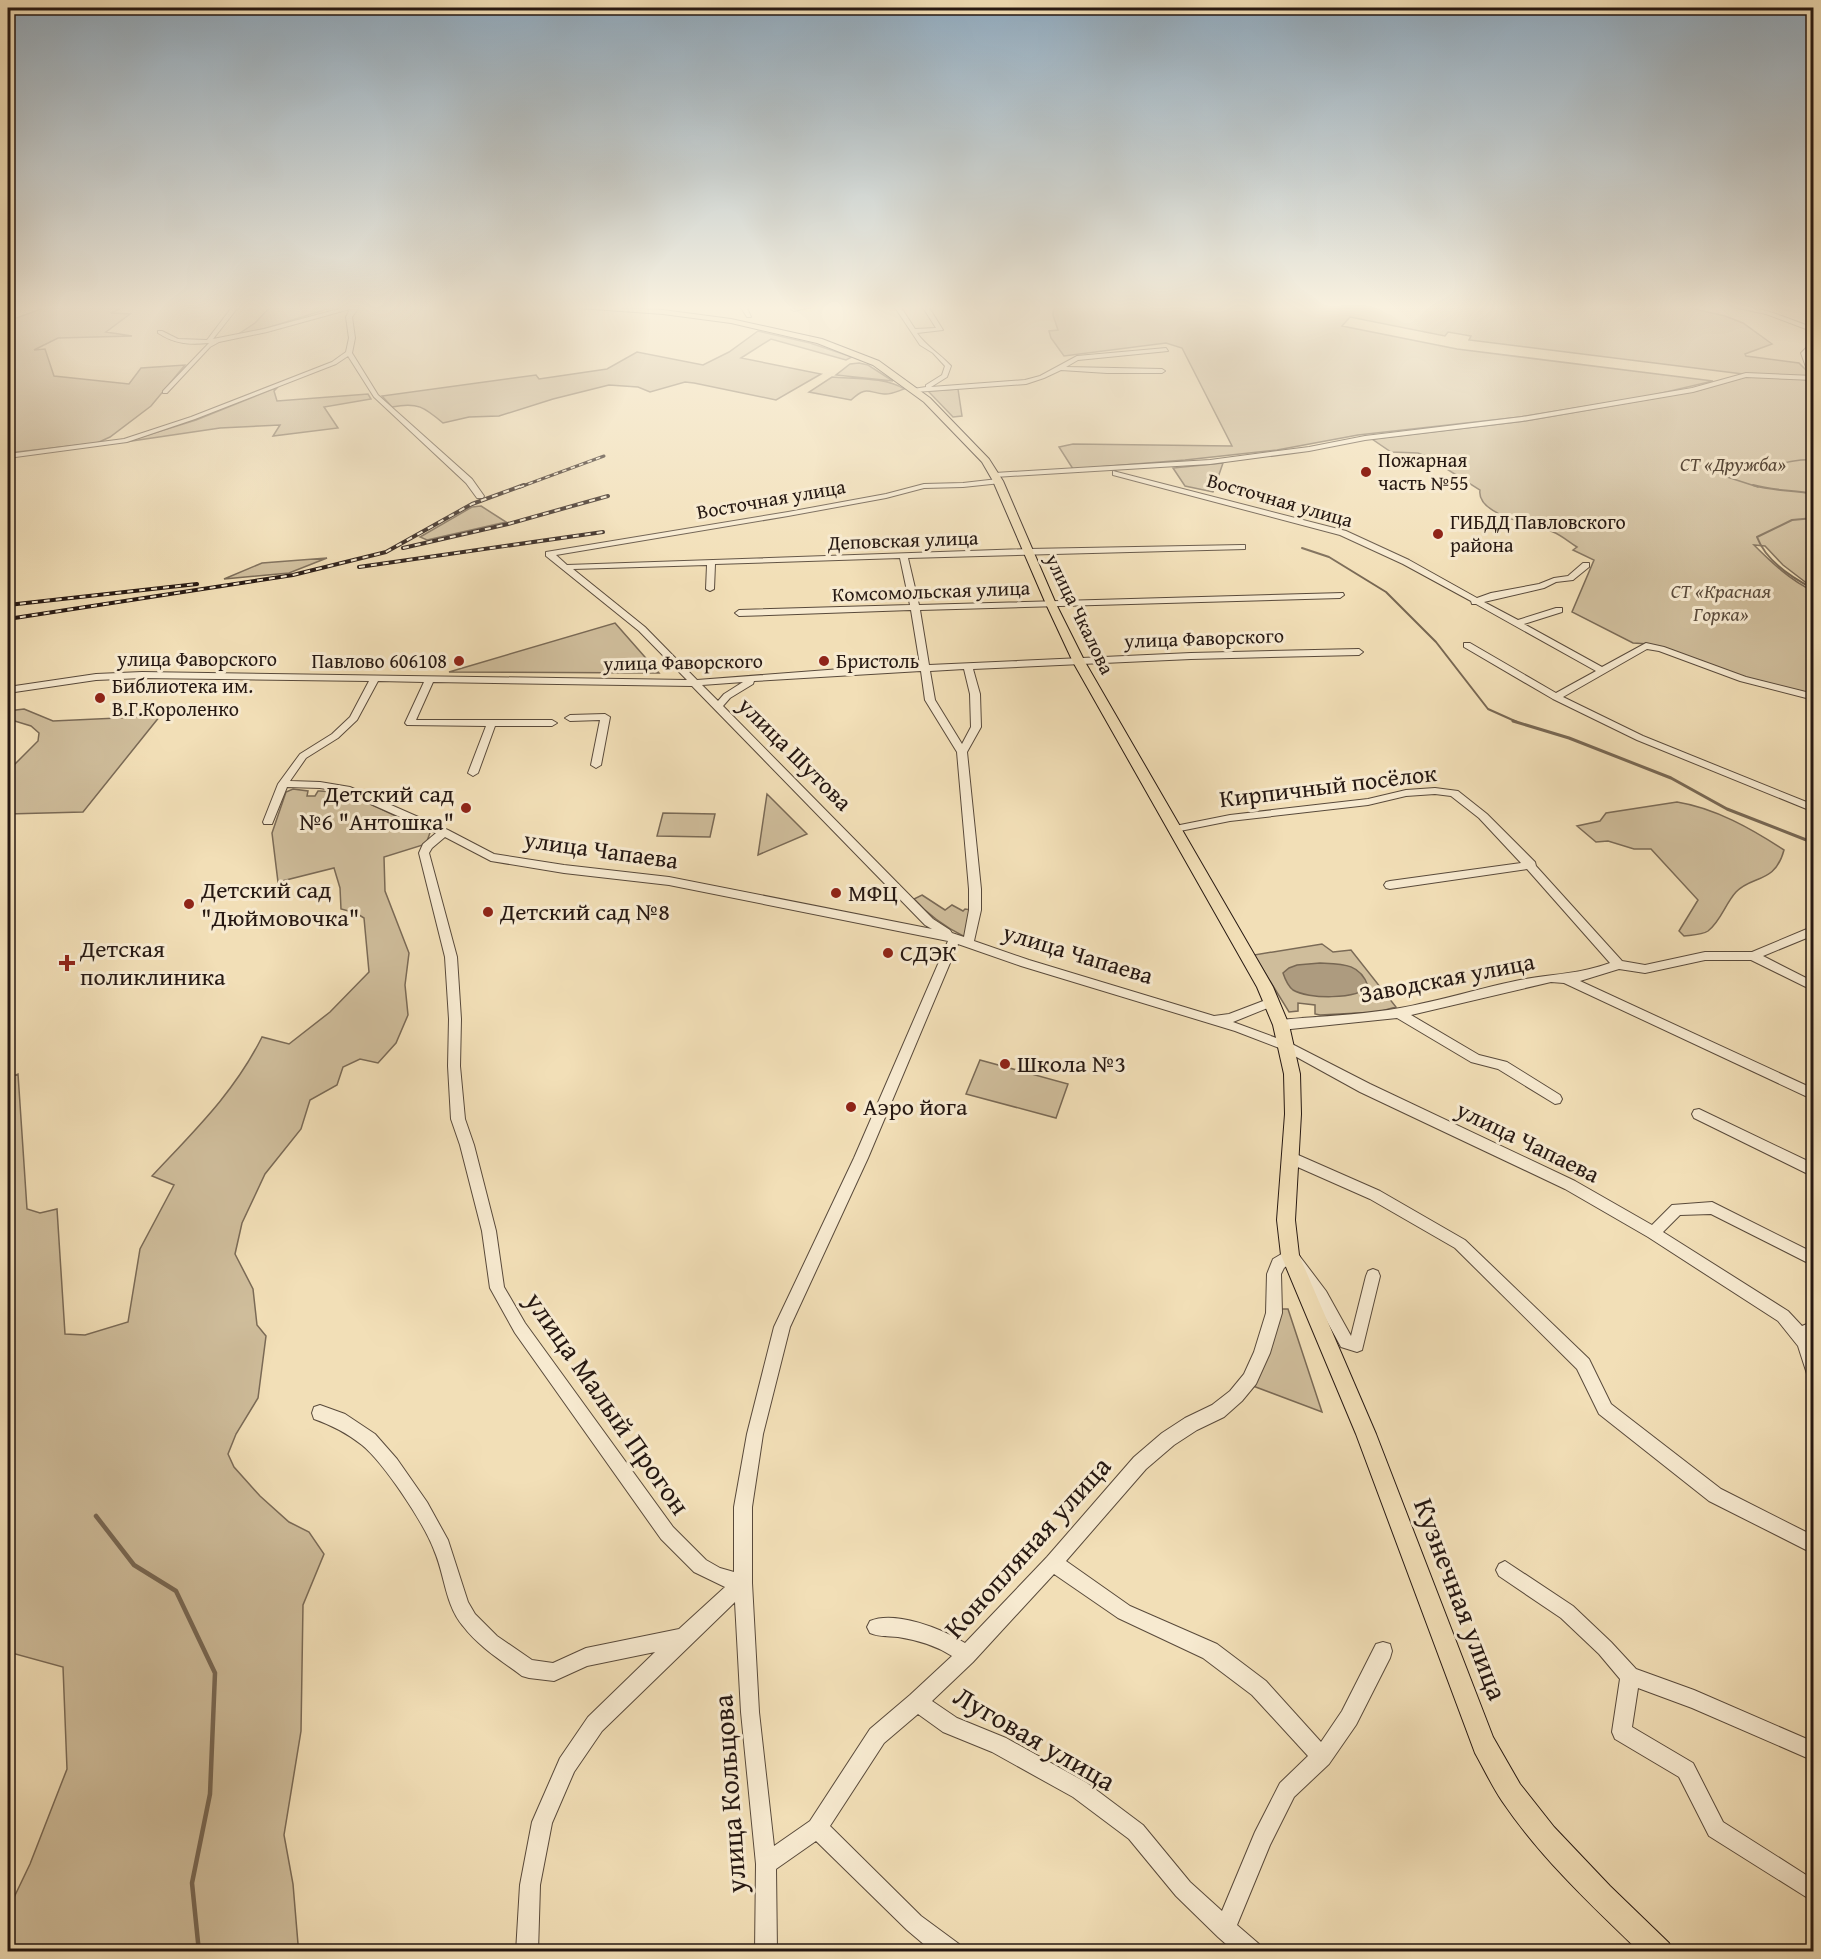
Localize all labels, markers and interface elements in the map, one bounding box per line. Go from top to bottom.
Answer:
place label: Пожарная часть №55 [1378,445,1469,497]
park label: СТ «Дружба» [1680,449,1786,478]
street label: Восточная улица [1204,465,1357,534]
marker: Пожарная часть №55 [1359,465,1373,479]
street label: Восточная улица [694,471,848,526]
place label: ГИБДД Павловского района [1450,507,1626,559]
street label: Деповская улица [826,522,979,557]
marker: ГИБДД Павловского района [1431,527,1445,541]
street label: улица Чкалова [1038,548,1122,679]
street label: Комсомольская улица [831,573,1031,608]
park label: СТ «Красная Горка» [1671,576,1771,628]
street label: улица Фаворского [1123,620,1284,655]
street label: улица Фаворского [116,644,277,673]
place label: Павлово 606108 [311,646,447,675]
street label: улица Фаворского [602,646,763,677]
place label: Бристоль [836,646,919,675]
marker: Павлово 606108 [452,654,466,668]
marker: Бристоль [817,654,831,668]
place label: Библиотека им. В.Г.Короленко [112,671,253,723]
street label: улица Шутова [729,688,861,819]
marker: Библиотека им. В.Г.Короленко [93,691,107,705]
street label: Кирпичный посёлок [1217,755,1439,816]
place label: Детский сад №6 "Антошка" [299,776,454,839]
marker: Детский сад №6 "Антошка" [459,801,473,815]
street label: улица Чапаева [521,821,681,878]
place label: Детский сад "Дюймовочка" [200,872,359,935]
place label: МФЦ [848,875,898,910]
marker: МФЦ [829,886,843,900]
place label: Детский сад №8 [499,894,670,929]
marker: Детский сад "Дюймовочка" [182,897,196,911]
marker: Детский сад №8 [481,905,495,919]
street label: улица Чапаева [998,914,1158,993]
place label: Детская поликлиника [79,931,226,994]
place label: СДЭК [900,935,957,970]
street label: Заводская улица [1356,943,1538,1012]
marker: СДЭК [881,946,895,960]
marker: Детская поликлиника [58,954,76,972]
place label: Школа №3 [1017,1046,1126,1081]
marker: Школа №3 [998,1057,1012,1071]
place label: Аэро йога [863,1089,968,1124]
street label: улица Чапаева [1450,1091,1606,1192]
marker: Аэро йога [844,1100,858,1114]
street label: улица Малый Прогон [515,1282,701,1523]
street label: Конопляная улица [933,1446,1120,1647]
street label: Кузнечная улица [1404,1492,1519,1706]
street label: Луговая улица [947,1675,1124,1801]
street label: улица Кольцова [701,1693,756,1896]

